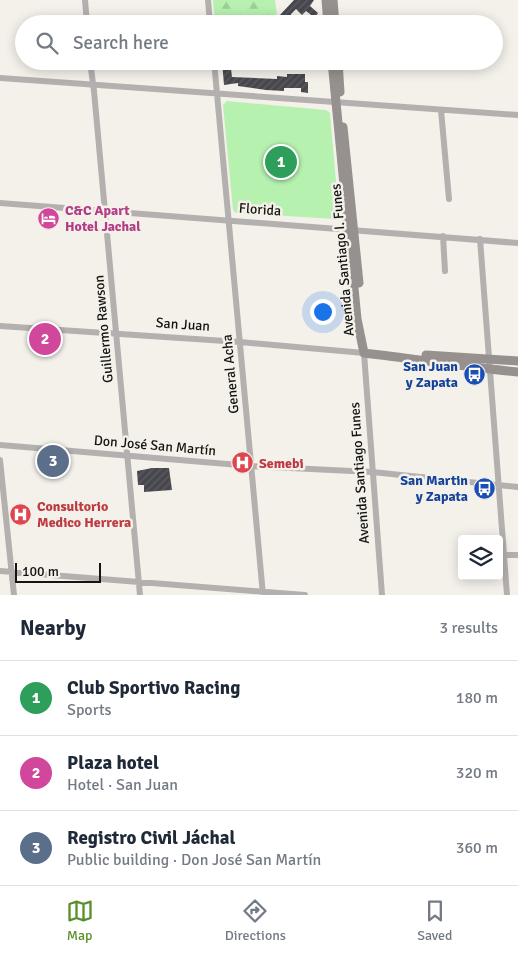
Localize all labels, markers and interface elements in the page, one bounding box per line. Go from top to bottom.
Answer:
search box [15,15,503,70]
icon: search [33,29,61,57]
text: Search here [73,31,169,55]
pin: 1 [265,143,297,181]
street label: Avenida Santiago I. Funes [327,183,358,337]
street label: Florida [238,200,282,219]
place label: C&C Apart Hotel Jachal [65,202,141,235]
hotel icon: C&C Apart Hotel Jachal [37,206,61,230]
street label: Guillermo Rawson [90,274,117,384]
your location [310,299,336,325]
street label: San Juan [155,314,211,335]
pin: 2 [29,320,61,358]
street label: General Acha [219,333,242,414]
place label: San Juan y Zapata [403,358,458,391]
bus stop icon: San Juan y Zapata [462,362,486,386]
street label: Avenida Santiago Funes [346,402,373,544]
street label: Don José San Martín [93,432,217,459]
pin: 3 [37,442,69,480]
hospital icon: Semebi [231,451,255,475]
place label: Semebi [259,455,304,472]
place label: San Martin y Zapata [400,472,468,505]
bus stop icon: San Martin y Zapata [472,476,496,500]
place label: Consultorio Medico Herrera [37,498,131,531]
hospital icon: Consultorio Medico Herrera [9,502,33,526]
map controls [458,535,503,580]
button: layers [458,535,503,580]
scale bar [15,560,101,583]
text: 100 m [22,563,59,580]
text: Nearby [20,615,86,641]
text: 3 results [439,618,498,638]
text: Club Sportivo Racing [67,676,240,700]
text: 1 [32,688,40,708]
text: 180 m [456,688,498,708]
text: Sports [67,700,112,720]
text: Plaza hotel [67,751,159,775]
text: 2 [32,763,40,783]
text: 320 m [456,763,498,783]
text: Hotel · San Juan [67,775,178,795]
text: Registro Civil Jáchal [67,826,235,850]
text: 3 [32,838,40,858]
text: 360 m [456,838,498,858]
text: Public building · Don José San Martín [67,850,321,870]
tab: Map [66,897,94,944]
tab: Directions [225,897,286,944]
tab: Saved [417,897,452,944]

